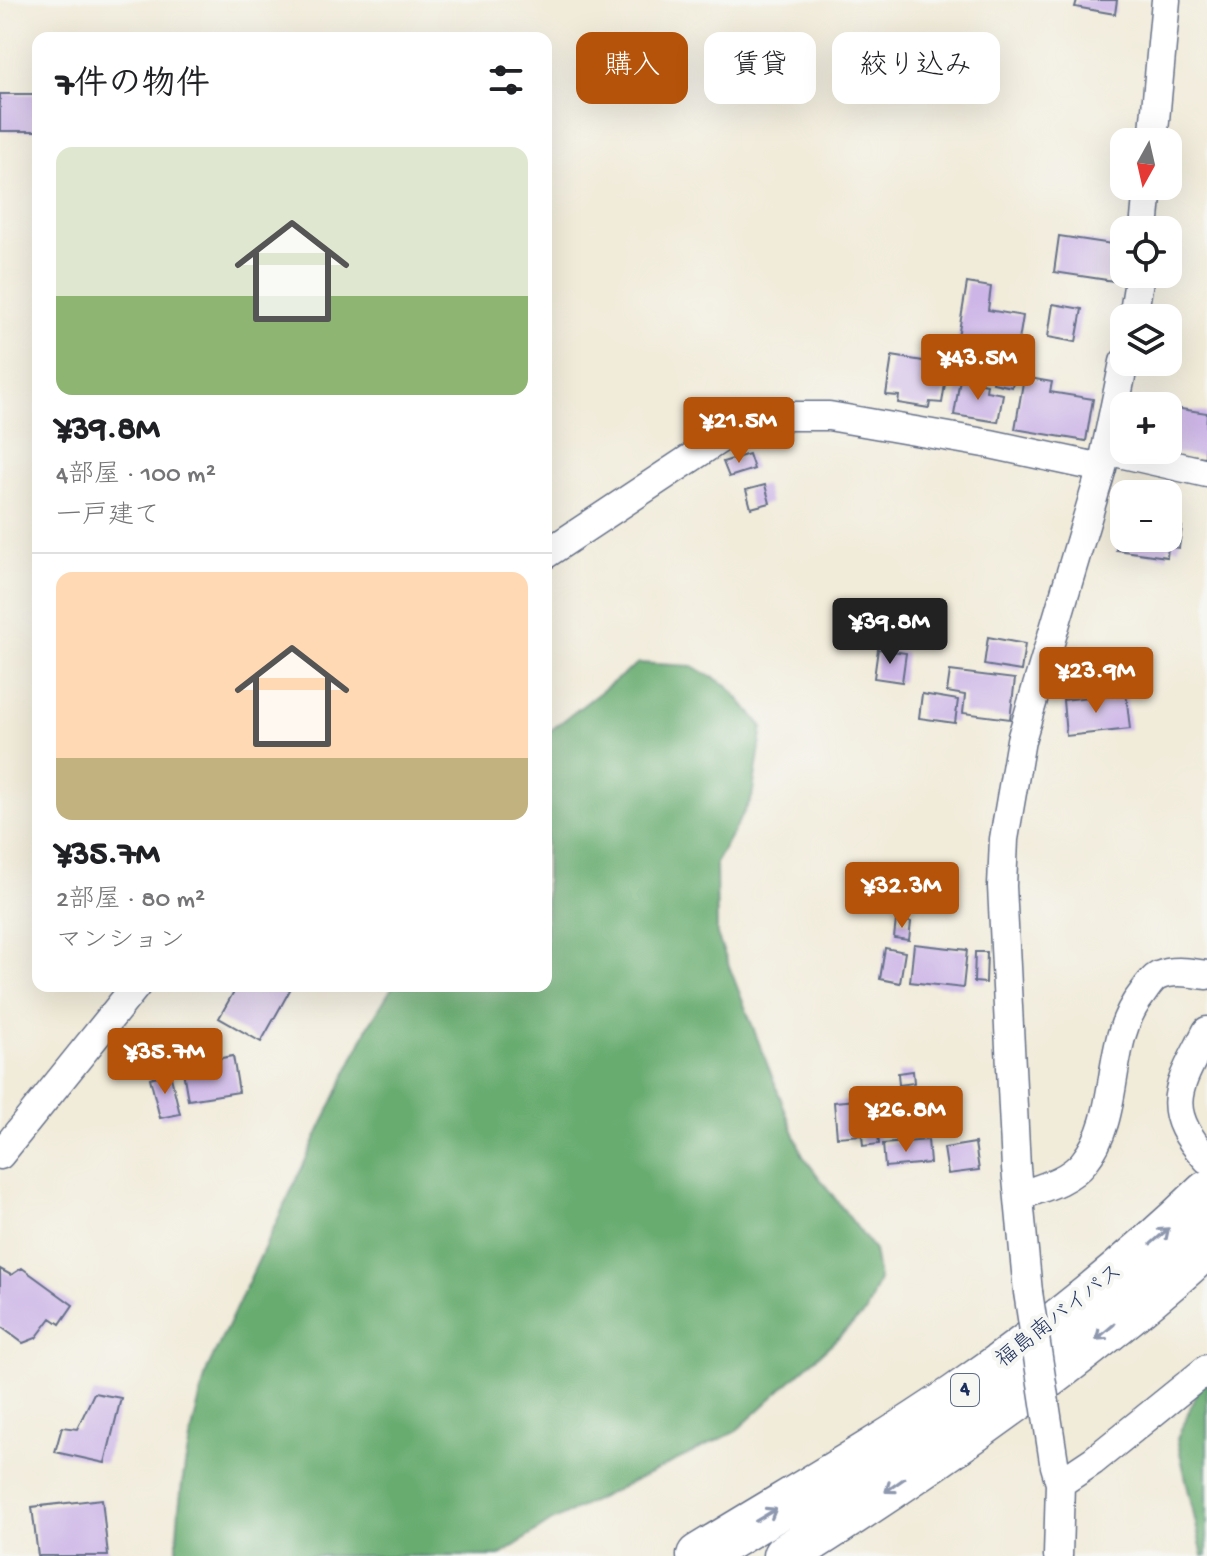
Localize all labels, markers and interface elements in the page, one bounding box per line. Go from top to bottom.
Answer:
chip: 購入 [576,32,688,104]
chip: 賃貸 [704,32,816,104]
chip: 絞り込み [832,32,1000,104]
icon: filters [484,58,528,102]
text: 7件の物件 [56,67,210,107]
north arrow [1110,128,1182,200]
map controls [1110,128,1182,552]
icon: home [220,199,364,343]
button: locate [1110,216,1182,288]
button: layers [1110,304,1182,376]
pin: ¥43.5M [913,334,1043,402]
text: ¥43.5M [939,344,1017,375]
button: + [1110,392,1182,464]
pin: ¥21.5M [674,397,804,465]
text: ¥21.5M [701,407,777,438]
text: ¥39.8M [56,411,159,451]
text: 4部屋 · 100 m² [56,461,216,492]
button: − [1110,480,1182,552]
text: 一戸建て [56,502,160,533]
pin: ¥39.8M [825,598,955,666]
text: ¥39.8M [850,608,930,639]
icon: home [220,624,364,768]
pin: ¥23.9M [1031,647,1161,715]
text: ¥23.9M [1057,657,1135,688]
text: ¥35.7M [56,836,159,876]
pin: ¥32.3M [837,862,967,930]
text: ¥32.3M [863,872,941,903]
text: 2部屋 · 80 m² [56,886,205,917]
text: マンション [56,927,185,958]
pin: ¥35.7M [100,1028,230,1096]
text: ¥35.7M [126,1038,204,1069]
pin: ¥26.8M [841,1086,971,1154]
text: ¥26.8M [867,1096,945,1127]
one-way arrow [1150,1228,1170,1246]
street label: 福島南バイパス [991,1259,1129,1375]
one-way arrow [1096,1323,1116,1341]
road number: 4 [951,1374,979,1406]
one-way arrow [885,1477,907,1493]
one-way arrow [754,1507,777,1523]

